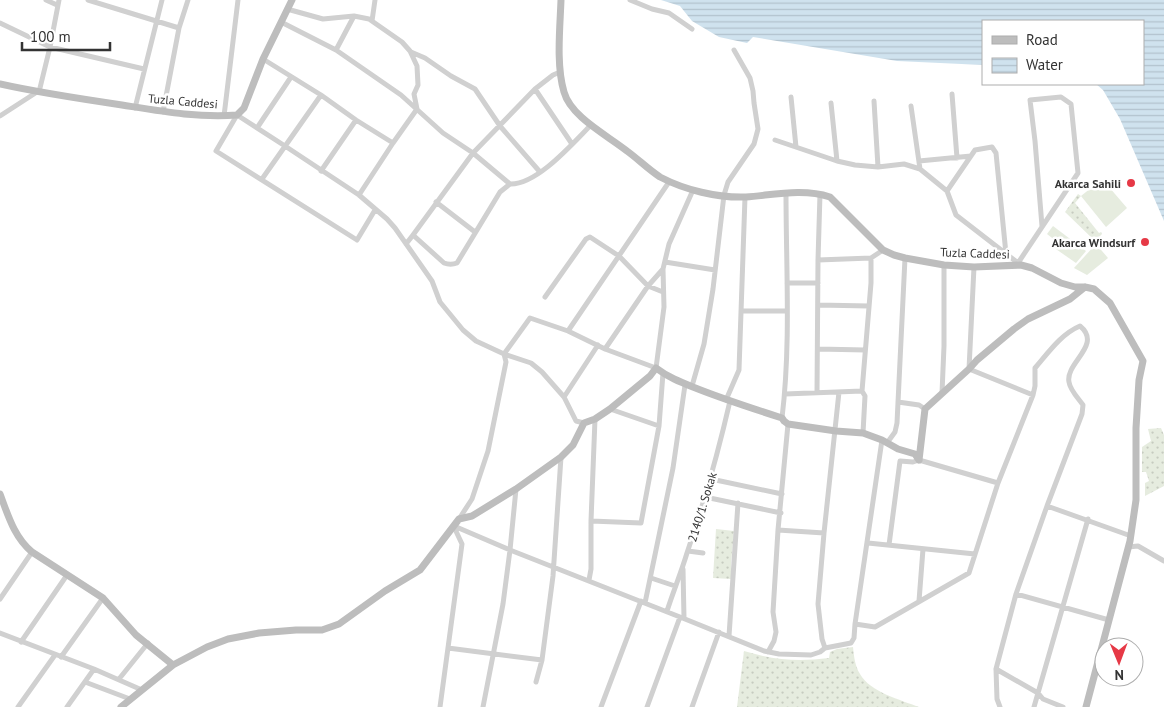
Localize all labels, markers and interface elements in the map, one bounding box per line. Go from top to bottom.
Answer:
scale bar [22,20,110,52]
legend [982,20,1144,85]
text: 100 m [30,27,71,46]
text: Road [1026,30,1058,49]
text: Water [1026,55,1063,74]
street label: Tuzla Caddesi [148,90,218,112]
place label: Akarca Sahili [1055,176,1121,191]
marker: Akarca Sahili [1125,177,1137,189]
place label: Akarca Windsurf [1052,235,1136,250]
marker: Akarca Windsurf [1139,236,1151,248]
street label: Tuzla Caddesi [940,244,1010,262]
street label: 2140/1. Sokak [684,470,720,544]
north arrow [1094,637,1144,687]
text: N [1114,666,1124,684]

